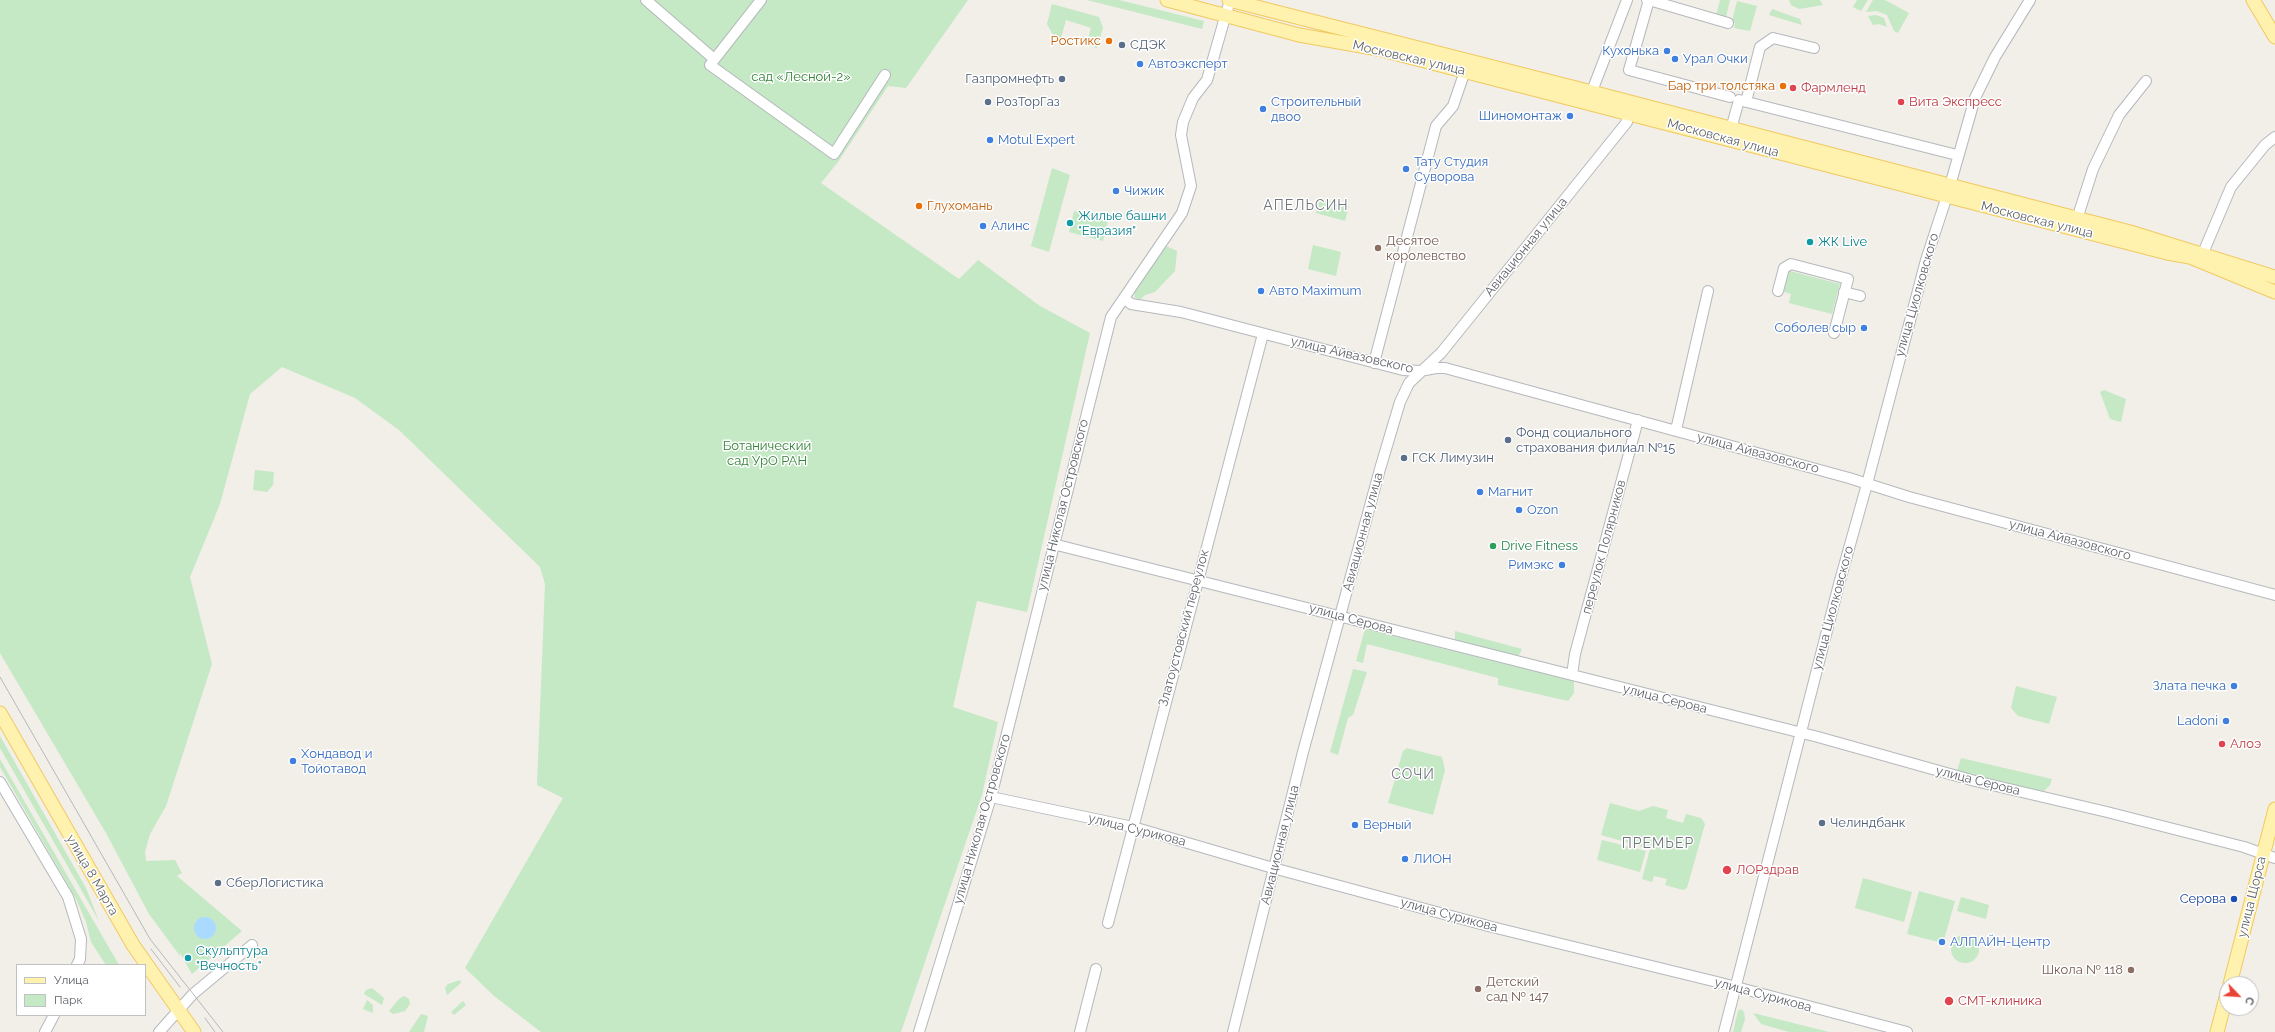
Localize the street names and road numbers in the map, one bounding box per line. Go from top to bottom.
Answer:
street label: Московская улица [1351,37,1467,79]
street label: Московская улица [1665,116,1781,160]
street label: Авиационная улица [1481,194,1571,300]
street label: Московская улица [1979,199,2095,241]
street label: улица Циолковского [1892,231,1942,359]
street label: улица Айвазовского [1289,333,1415,377]
street label: улица Николая Островского [1034,418,1092,592]
street label: улица Айвазовского [1695,429,1821,477]
street label: Авиационная улица [1340,471,1386,593]
street label: переулок Полярников [1579,478,1629,616]
street label: улица Айвазовского [2007,516,2133,564]
street label: улица Циолковского [1809,544,1857,672]
street label: Златоустовский переулок [1155,548,1213,708]
street label: улица Серова [1307,600,1395,638]
street label: улица Серова [1621,681,1709,717]
street label: улица Николая Островского [950,732,1014,906]
street label: улица Серова [1934,763,2022,799]
street label: Авиационная улица [1258,784,1302,906]
street label: улица Сурикова [1087,810,1187,850]
street label: улица 8 Марта [63,832,121,918]
street label: улица Щорса [2234,855,2270,939]
street label: улица Сурикова [1399,895,1499,935]
street label: улица Сурикова [1713,975,1813,1015]

